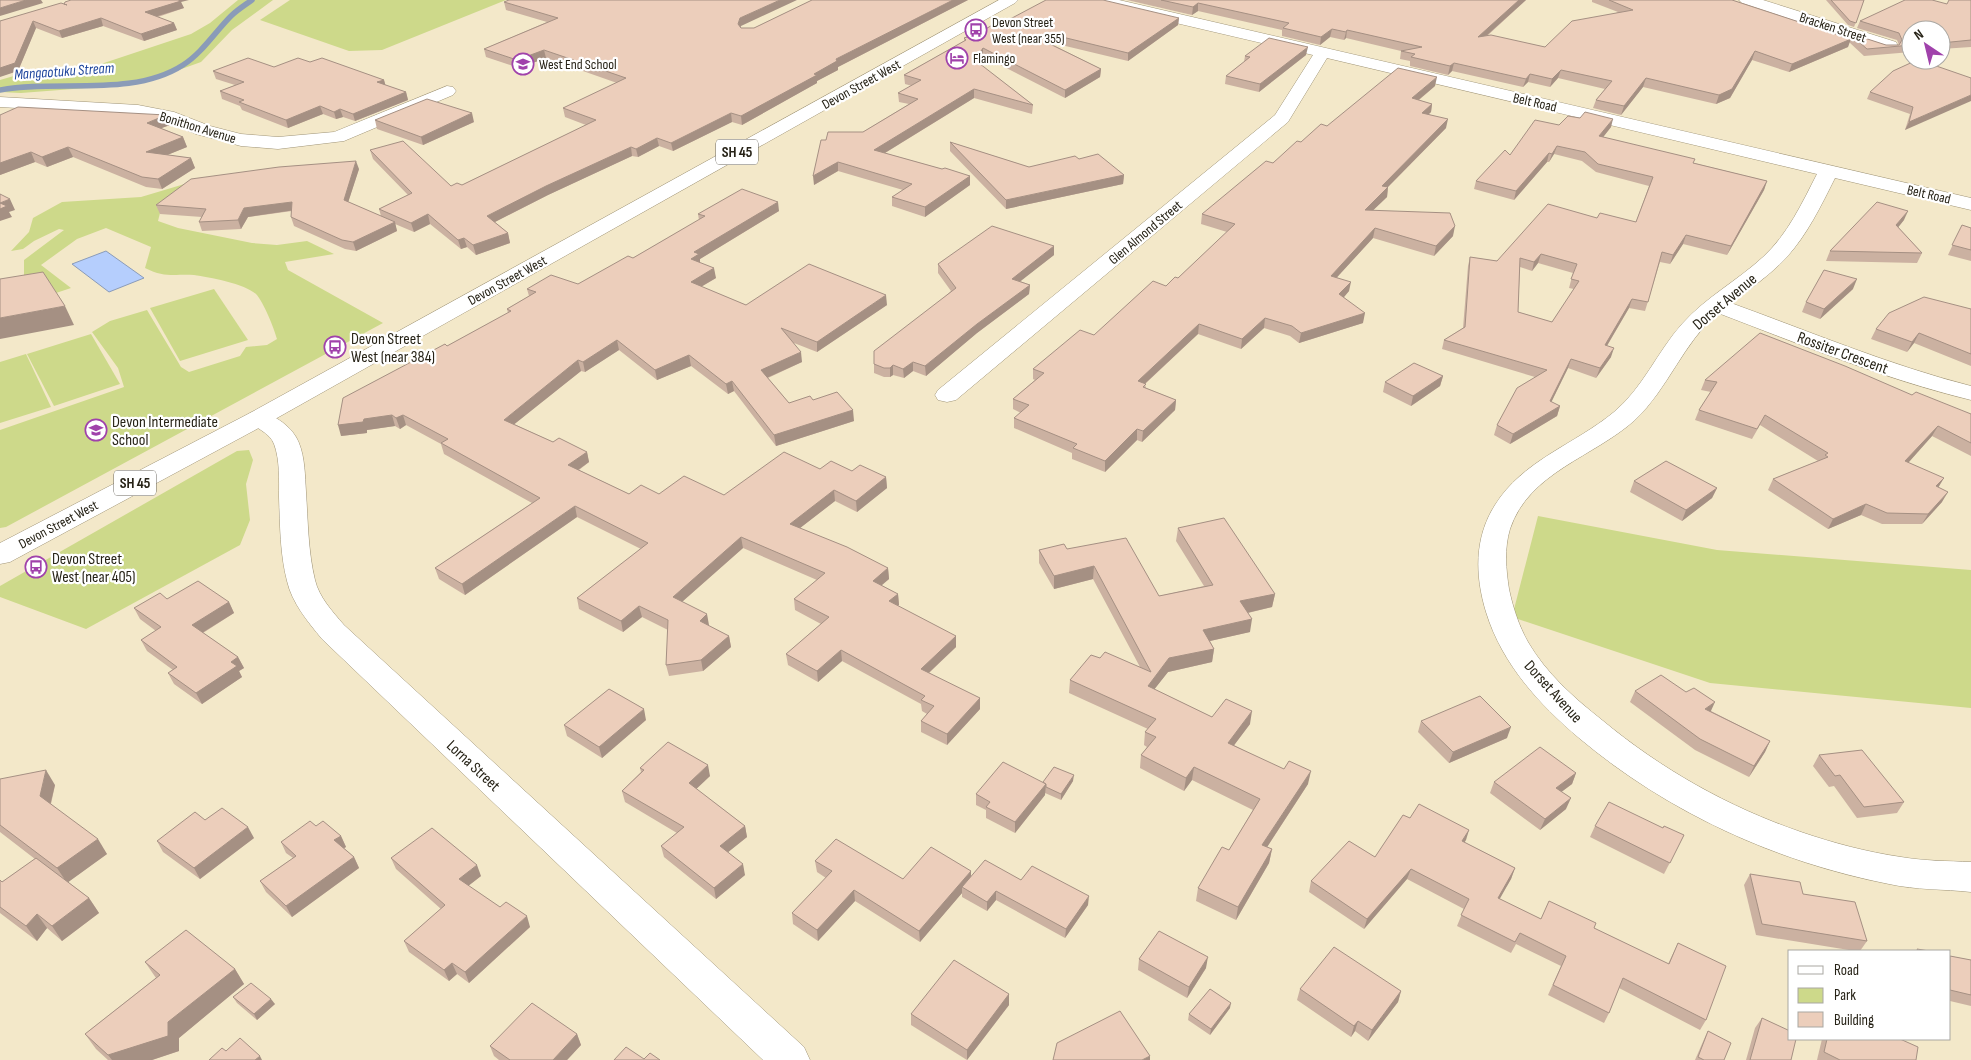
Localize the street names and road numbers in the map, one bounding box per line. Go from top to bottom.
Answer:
street label: Bracken Street [1797,9,1869,46]
street label: Devon Street West [819,56,904,113]
street label: Belt Road [1511,89,1559,116]
street label: Bonithon Avenue [158,108,238,147]
road number: SH 45 [716,140,758,164]
street label: Belt Road [1905,181,1953,208]
street label: Glen Almond Street [1105,197,1186,268]
street label: Devon Street West [465,252,550,309]
street label: Dorset Avenue [1689,270,1761,334]
street label: Rossiter Crescent [1794,328,1891,379]
road number: SH 45 [114,470,156,496]
street label: Devon Street West [16,496,101,552]
street label: Dorset Avenue [1520,657,1586,727]
street label: Lorna Street [442,737,504,796]

